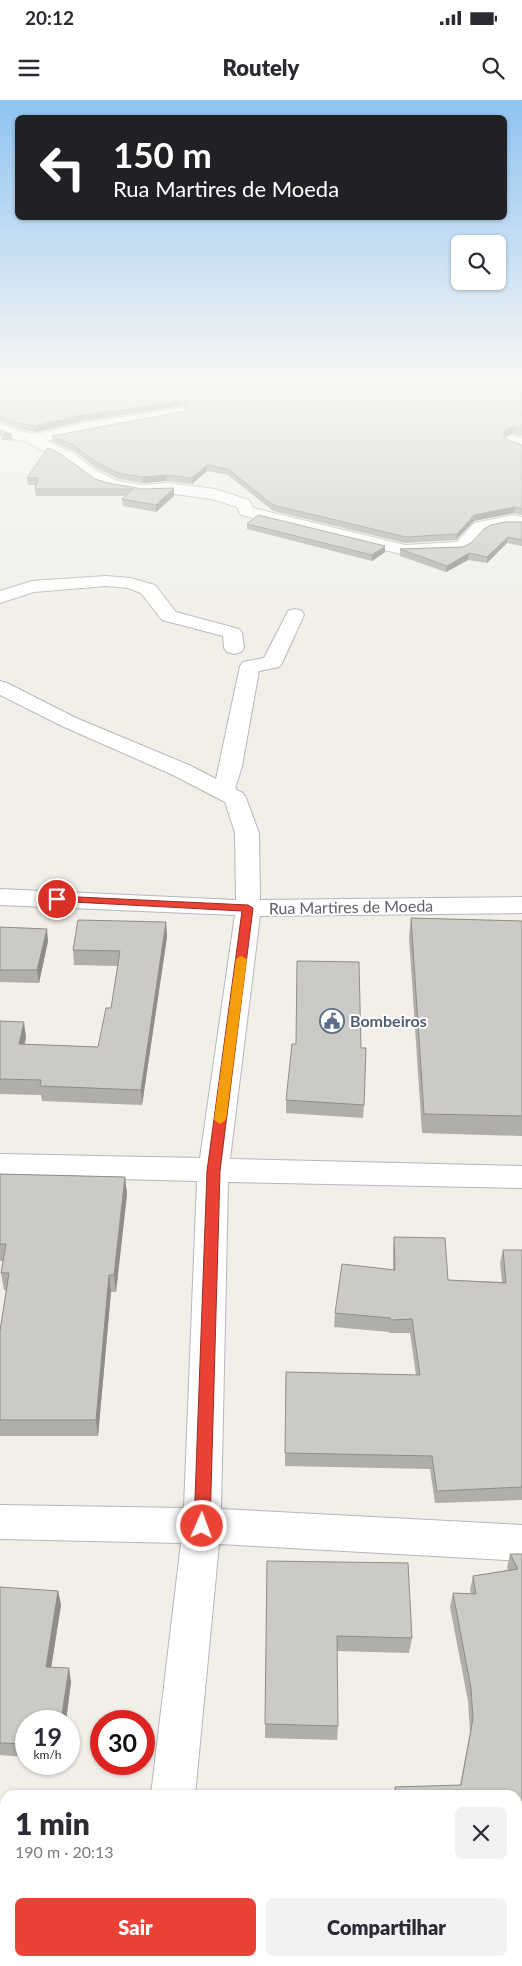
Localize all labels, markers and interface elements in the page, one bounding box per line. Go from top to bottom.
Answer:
text: 20:12 [25,6,74,29]
icon: menu [15,54,43,82]
text: Routely [223,54,299,81]
icon: search [479,54,507,82]
text: 150 m [113,133,212,175]
icon: left [30,135,95,200]
text: Rua Martires de Moeda [113,175,339,202]
map controls [451,235,506,290]
button: search [451,235,506,290]
pin [36,878,78,920]
icon: arrive [43,885,71,913]
street label: Rua Martires de Moeda [269,896,433,917]
public building icon: Bombeiros [319,1008,345,1034]
place label: Bombeiros [350,1011,427,1030]
position arrow [175,1499,227,1551]
speed limit sign: 30 [90,1710,155,1775]
text: 19 [33,1721,62,1751]
text: km/h [33,1747,62,1762]
text: 1 min [15,1805,90,1841]
button: close [455,1807,507,1859]
text: 190 m · 20:13 [15,1842,114,1861]
button: Sair [15,1898,256,1956]
button: Compartilhar [266,1898,507,1956]

